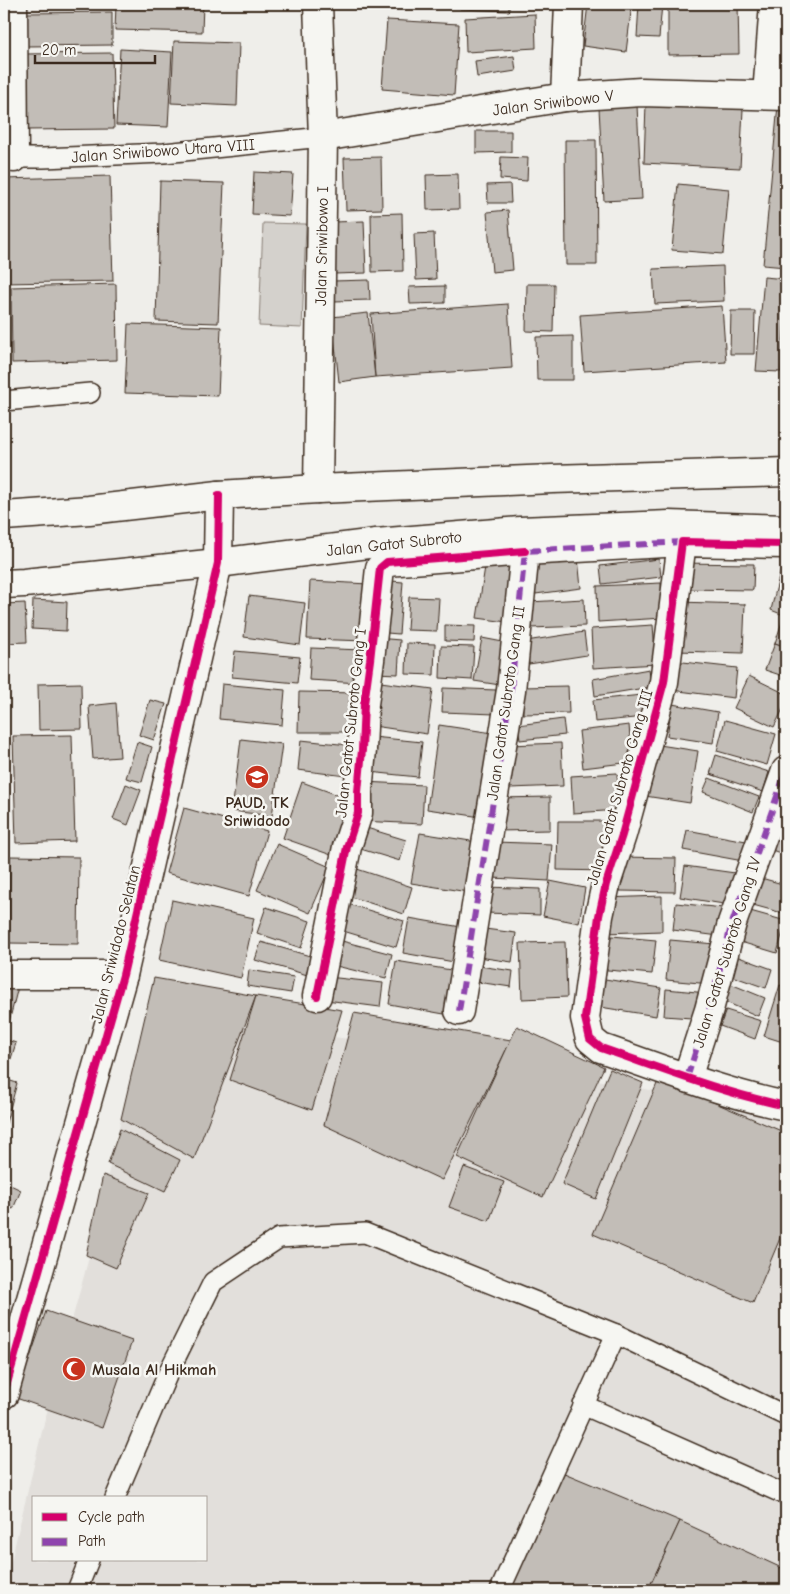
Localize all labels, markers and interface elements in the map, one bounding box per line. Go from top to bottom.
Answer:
scale bar [35,32,155,64]
text: 20 m [42,41,76,59]
street label: Jalan Sriwibowo V [491,87,615,119]
street label: Jalan Sriwibowo Utara VIII [71,136,255,166]
street label: Jalan Sriwibowo I [312,186,332,306]
street label: Jalan Gatot Subroto [325,528,463,560]
street label: Jalan Gatot Subroto Gang II [483,605,529,802]
street label: Jalan Gatot Subroto Gang I [332,628,370,819]
street label: Jalan Gatot Subroto Gang III [583,687,657,887]
school or university icon: PAUD, TK Sriwidodo [244,764,270,790]
place label: PAUD, TK Sriwidodo [224,794,290,830]
street label: Jalan Gatot Subroto Gang IV [689,854,765,1050]
street label: Jalan Sriwidodo Selatan [88,863,144,1025]
mosque icon: Musala Al Hikmah [61,1356,87,1382]
place label: Musala Al Hikmah [92,1361,216,1379]
legend [32,1496,208,1562]
text: Cycle path [78,1508,145,1526]
text: Path [78,1532,106,1550]

